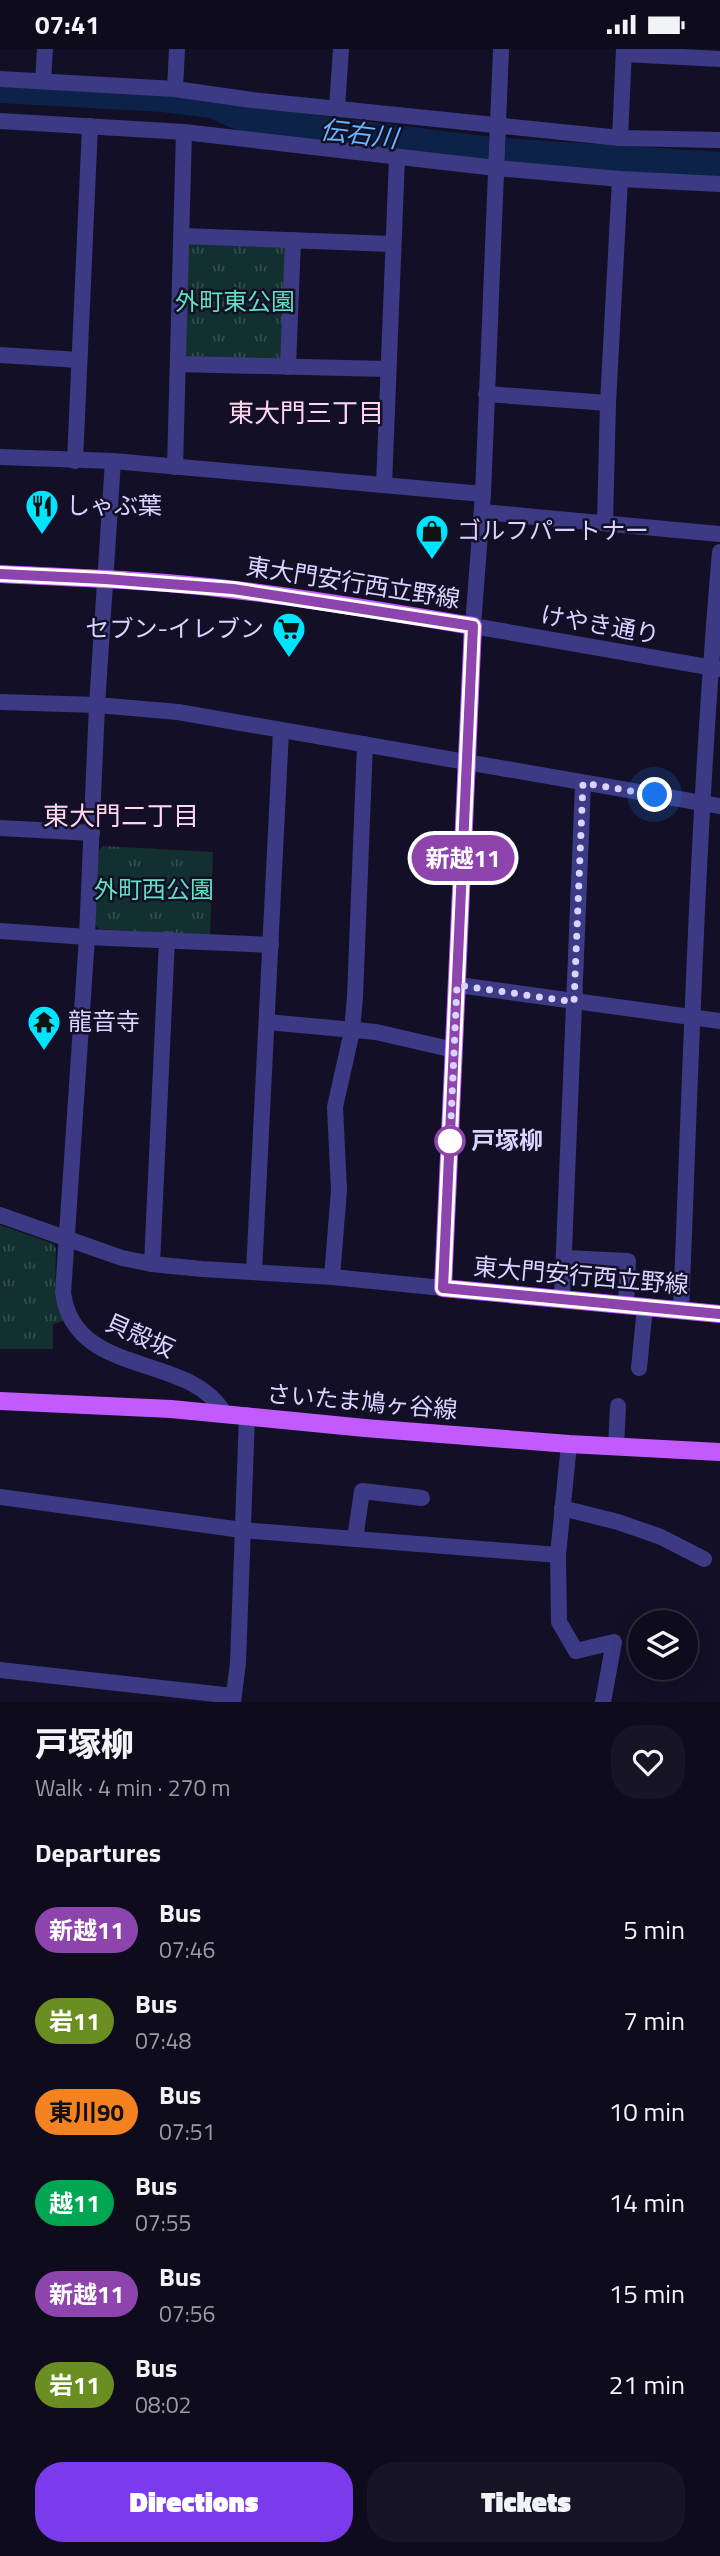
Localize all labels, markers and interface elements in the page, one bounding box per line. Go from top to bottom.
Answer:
text: 07:41 [35,5,100,44]
water label: 伝右川 [318,109,403,158]
park label: 外町東公園 [175,283,295,319]
district label: 東大門三丁目 [228,393,384,432]
restaurant icon: しゃぶ葉 [23,487,61,536]
place label: しゃぶ葉 [66,487,162,523]
shop icon: ゴルフパートナー [413,512,451,561]
place label: ゴルフパートナー [457,512,649,548]
street label: 東大門安行西立野線 [244,547,463,617]
street label: けやき通り [538,596,662,652]
place label: セブン-イレブン [85,610,264,646]
supermarket icon: セブン-イレブン [270,610,308,659]
your location [637,777,672,812]
district label: 東大門二丁目 [43,796,199,835]
line badge: 新越11 [414,835,512,881]
text: 新越11 [426,840,500,876]
park label: 外町西公園 [94,871,214,907]
temple icon: 龍音寺 [25,1003,63,1052]
place label: 龍音寺 [68,1003,140,1039]
place label: 戸塚柳 [471,1122,543,1158]
marker: 戸塚柳 [435,1126,465,1156]
street label: 東大門安行西立野線 [472,1248,690,1302]
street label: 貝殻坂 [100,1304,181,1366]
street label: さいたま鳩ヶ谷線 [265,1375,459,1427]
map controls [628,1610,698,1680]
button: layers [628,1610,698,1680]
text: 戸塚柳 [35,1719,134,1769]
button: heart [611,1725,685,1799]
text: Walk · 4 min · 270 m [35,1770,231,1805]
text: Departures [35,1833,161,1872]
text: Bus [159,1893,201,1932]
text: 5 min [623,1910,685,1949]
text: 新越11 [49,1912,124,1948]
text: 07:46 [159,1932,215,1967]
text: Bus [135,1984,177,2023]
text: 7 min [623,2001,685,2040]
text: 岩11 [49,2003,100,2039]
text: 07:48 [135,2023,191,2058]
text: Bus [159,2075,201,2114]
text: 10 min [609,2092,685,2131]
text: 東川90 [49,2094,124,2130]
text: 07:51 [159,2114,215,2149]
text: Bus [135,2166,177,2205]
text: 14 min [609,2183,685,2222]
text: 越11 [49,2185,100,2221]
text: 07:55 [135,2205,191,2240]
text: Bus [159,2257,201,2296]
text: 15 min [609,2274,685,2313]
text: 新越11 [49,2276,124,2312]
text: 07:56 [159,2296,215,2331]
text: Bus [135,2348,177,2387]
text: 21 min [609,2365,685,2404]
text: 岩11 [49,2367,100,2403]
text: 08:02 [135,2387,191,2422]
button: Directions [35,2462,353,2542]
button: Tickets [367,2462,685,2542]

